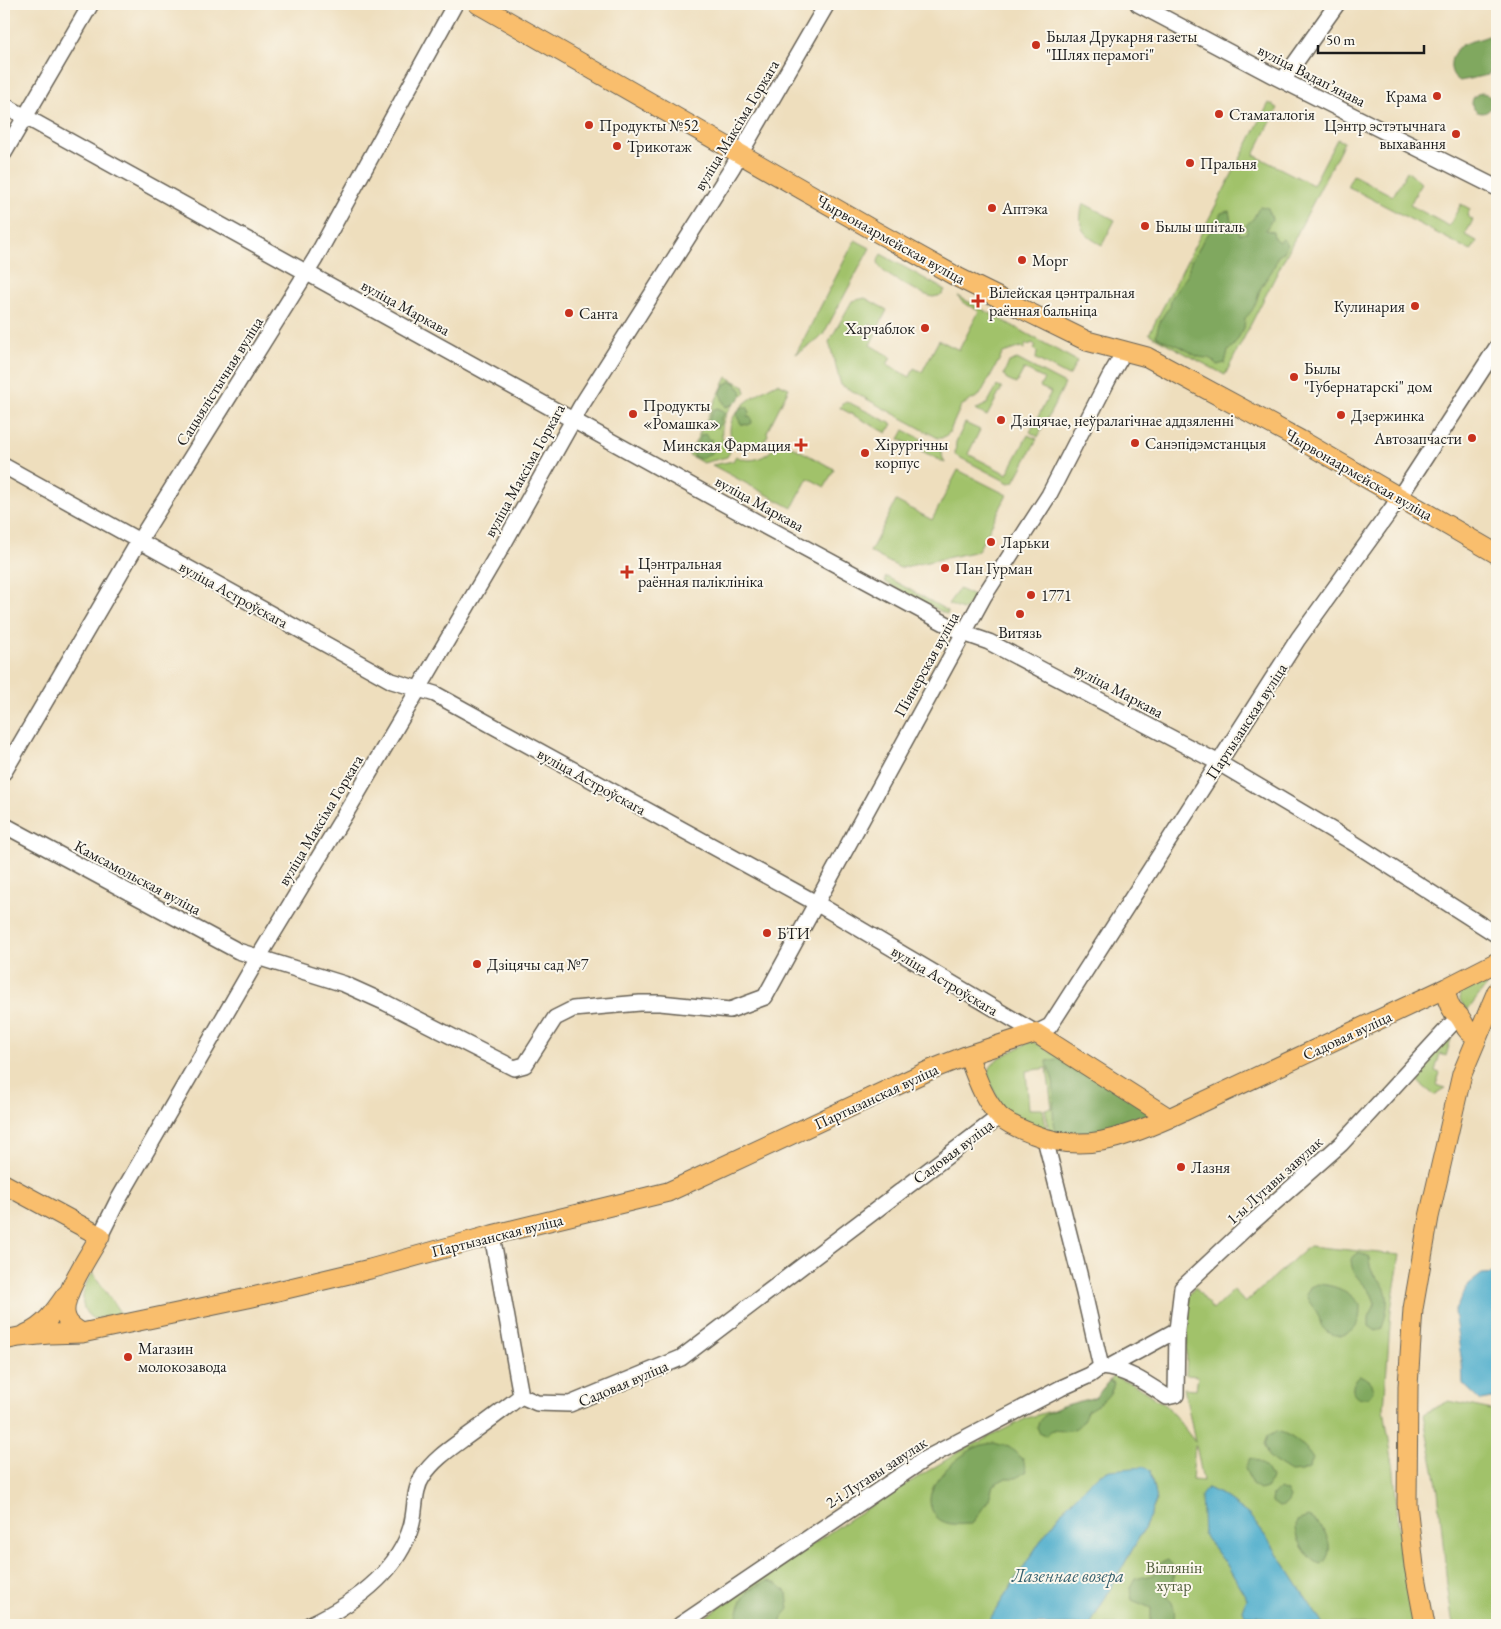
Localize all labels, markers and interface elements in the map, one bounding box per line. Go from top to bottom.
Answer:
scale bar [1318,22,1425,54]
place label: Былая Друкарня газеты "Шлях перамогі" [1046,26,1197,65]
text: 50 m [1326,30,1355,49]
marker: Былая Друкарня газеты "Шлях перамогі" [1030,39,1042,51]
street label: вуліца Вадапʼянава [1254,39,1370,112]
street label: вуліца Максіма Горкага [689,55,784,195]
place label: Крама [1386,86,1428,107]
marker: Крама [1431,90,1443,102]
place label: Стаматалогія [1229,104,1315,125]
marker: Стаматалогія [1213,108,1225,120]
place label: Продукты №52 [599,115,699,136]
place label: Цэнтр эстэтычнага выхавання [1324,115,1447,154]
marker: Продукты №52 [583,119,595,131]
marker: Цэнтр эстэтычнага выхавання [1450,128,1462,140]
place label: Трикотаж [627,136,692,157]
marker: Трикотаж [611,140,623,152]
place label: Пральня [1200,153,1257,174]
marker: Пральня [1184,157,1196,169]
street label: Чырвонаармейская вуліца [812,190,970,289]
place label: Аптэка [1001,198,1049,219]
marker: Аптэка [986,202,998,214]
place label: Былы шпіталь [1155,216,1245,237]
marker: Былы шпіталь [1139,220,1151,232]
place label: Морг [1032,250,1068,271]
marker: Морг [1016,254,1028,266]
street label: вуліца Маркава [358,274,454,341]
place label: Вілейская цэнтральная раённая бальніца [989,282,1135,321]
marker: Вілейская цэнтральная раённая бальніца [971,294,985,308]
place label: Кулинария [1334,296,1405,317]
marker: Кулинария [1409,300,1421,312]
place label: Санта [579,303,619,324]
marker: Санта [563,307,575,319]
street label: Сацыялістычная вуліца [171,312,268,450]
place label: Харчаблок [844,318,915,339]
marker: Харчаблок [919,322,931,334]
place label: Былы "Губернатарскі" дом [1304,358,1432,397]
marker: Былы "Губернатарскі" дом [1288,371,1300,383]
place label: Продукты «Ромашка» [643,395,719,434]
street label: вуліца Максіма Горкага [479,399,570,541]
place label: Дзержинка [1351,405,1425,426]
marker: Продукты «Ромашка» [627,408,639,420]
marker: Дзержинка [1335,409,1347,421]
place label: Дзіцячае, неўралагічнае аддзяленні [1011,410,1234,431]
marker: Дзіцячае, неўралагічнае аддзяленні [995,414,1007,426]
street label: Чырвонаармейская вуліца [1281,423,1437,526]
place label: Автозапчасти [1373,428,1463,449]
marker: Автозапчасти [1466,432,1478,444]
place label: Санэпідэмстанцыя [1145,433,1266,454]
place label: Хірургічны корпус [874,434,949,473]
place label: Минская Фармация [662,435,791,456]
marker: Санэпідэмстанцыя [1129,437,1141,449]
marker: Минская Фармация [795,439,807,451]
marker: Хірургічны корпус [859,447,871,459]
street label: вуліца Маркава [712,470,808,537]
place label: Ларьки [1001,532,1050,553]
marker: Ларьки [985,536,997,548]
place label: Цэнтральная раённая паліклініка [638,553,764,592]
street label: вуліца Астроўскага [176,556,292,633]
place label: Пан Гурман [955,558,1033,579]
marker: Пан Гурман [939,562,951,574]
marker: Цэнтральная раённая паліклініка [620,565,634,579]
place label: 1771 [1041,585,1072,606]
marker: 1771 [1025,589,1037,601]
street label: Піянерская вуліца [889,607,964,720]
marker: Витязь [1014,608,1026,620]
place label: Витязь [998,622,1042,643]
street label: вуліца Маркава [1070,658,1168,723]
street label: Партызанская вуліца [1201,658,1292,784]
street label: вуліца Астроўскага [534,743,650,820]
street label: вуліца Максіма Горкага [273,750,368,890]
street label: Камсамольская вуліца [71,835,206,920]
place label: БТИ [777,923,810,944]
marker: БТИ [761,927,773,939]
street label: вуліца Астроўскага [887,940,1003,1021]
place label: Дзіцячы сад №7 [487,954,589,975]
marker: Дзіцячы сад №7 [471,958,483,970]
street label: Садовая вуліца [1299,1005,1396,1065]
street label: Партызанская вуліца [811,1058,942,1134]
street label: Садовая вуліца [909,1114,998,1189]
street label: 1-ы Лугавы завулак [1222,1131,1327,1229]
place label: Лазня [1191,1157,1230,1178]
marker: Лазня [1175,1161,1187,1173]
street label: Партызанская вуліца [429,1209,566,1262]
place label: Магазин молокозавода [138,1338,227,1377]
marker: Магазин молокозавода [122,1351,134,1363]
street label: Садовая вуліца [575,1355,672,1412]
street label: 2-і Лугавы завулак [822,1432,931,1513]
park label: Віллянін хутар [1146,1557,1202,1596]
water label: Лазеннае возера [1011,1564,1124,1588]

